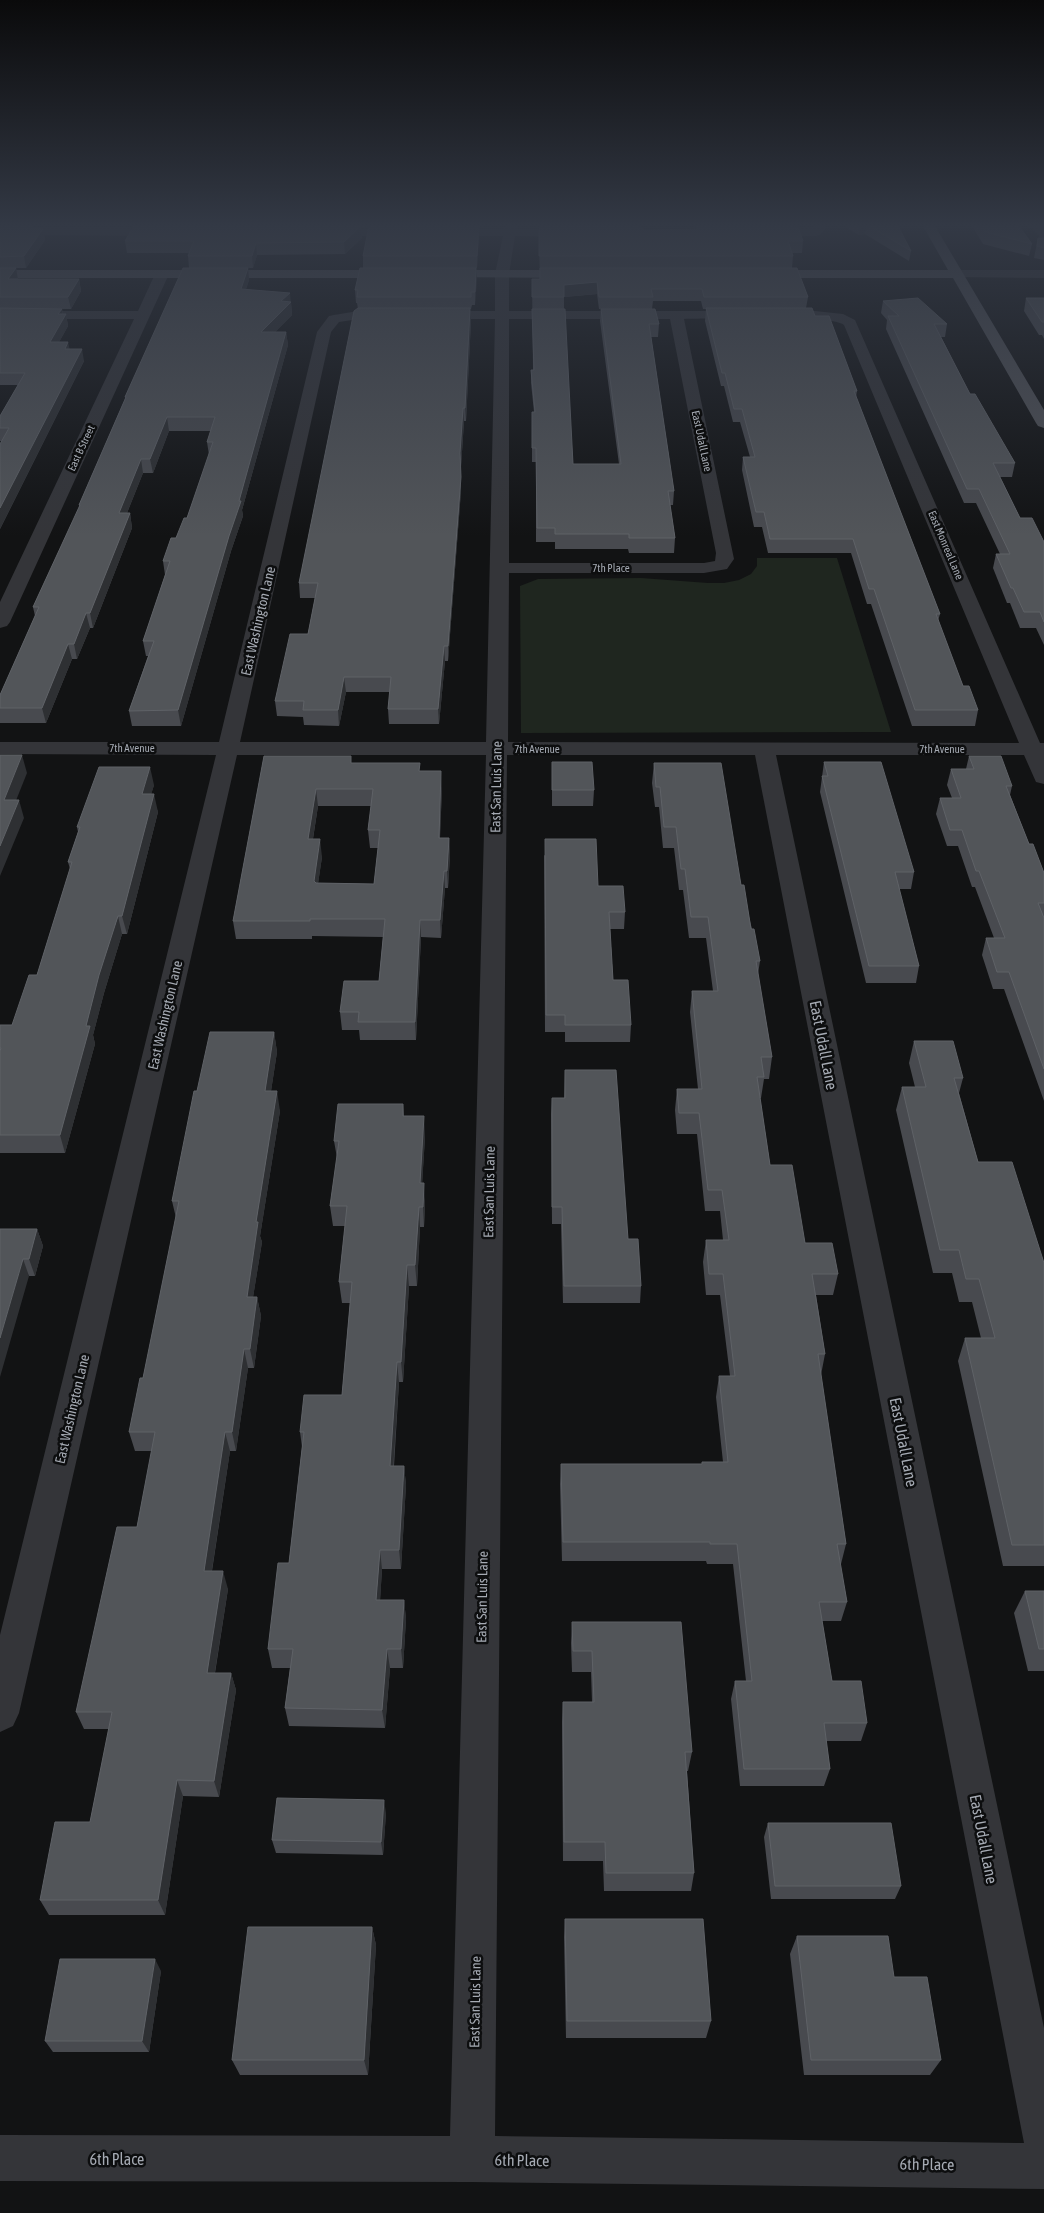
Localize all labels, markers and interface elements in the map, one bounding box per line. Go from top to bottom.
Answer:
street label: East Udall Lane [690,409,714,473]
street label: East B Street [65,423,97,473]
street label: East Monreal Lane [926,509,966,581]
street label: 7th Place [592,562,630,574]
street label: East Washington Lane [238,565,278,677]
street label: East San Luis Lane [487,741,505,833]
street label: 7th Avenue [109,742,155,754]
street label: 7th Avenue [514,743,560,755]
street label: 7th Avenue [919,743,965,755]
street label: East Washington Lane [145,959,185,1071]
street label: East Udall Lane [807,999,841,1091]
street label: East San Luis Lane [480,1146,498,1238]
street label: East Washington Lane [52,1353,92,1465]
street label: East Udall Lane [887,1396,921,1488]
street label: East San Luis Lane [473,1551,491,1643]
street label: East Udall Lane [967,1793,1001,1885]
street label: East San Luis Lane [466,1956,484,2048]
street label: 6th Place [90,2150,144,2168]
street label: 6th Place [494,2151,550,2169]
street label: 6th Place [899,2155,955,2173]

